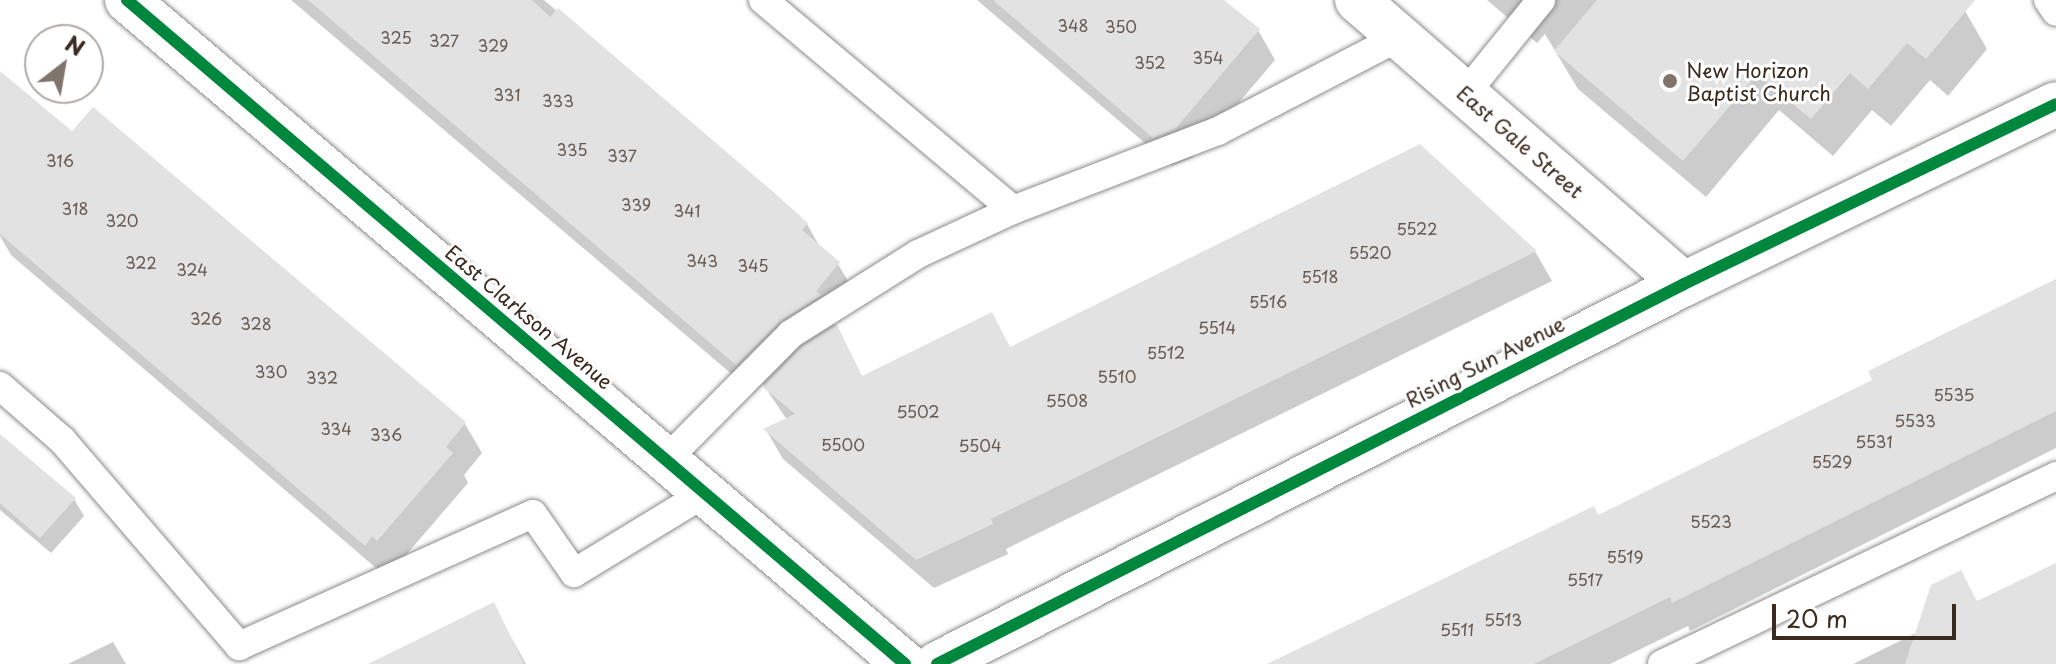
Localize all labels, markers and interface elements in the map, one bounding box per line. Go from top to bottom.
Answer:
house number: 348 [1057,15,1089,35]
house number: 350 [1105,16,1137,36]
north arrow [24,24,104,104]
text: N [60,26,92,63]
house number: 325 [380,27,412,47]
house number: 327 [429,30,459,50]
house number: 329 [478,35,508,55]
house number: 354 [1192,47,1224,67]
house number: 352 [1134,52,1166,72]
place label: New Horizon Baptist Church [1686,58,1832,105]
marker: New Horizon Baptist Church [1661,72,1679,90]
street label: East Gale Street [1451,80,1589,204]
house number: 331 [493,84,521,104]
house number: 333 [542,90,574,110]
house number: 335 [557,139,587,159]
house number: 337 [607,145,637,165]
house number: 316 [46,150,74,170]
house number: 339 [621,194,651,214]
house number: 318 [62,198,88,218]
house number: 341 [673,200,701,220]
house number: 320 [105,210,139,230]
house number: 5522 [1396,218,1438,238]
street label: East Clarkson Avenue [441,241,617,393]
house number: 5520 [1349,242,1391,262]
house number: 343 [686,250,718,270]
house number: 322 [125,252,157,272]
house number: 345 [737,255,769,275]
house number: 324 [176,259,208,279]
house number: 5518 [1302,266,1338,286]
house number: 5516 [1249,291,1287,311]
house number: 326 [190,308,222,328]
street label: Rising Sun Avenue [1402,312,1568,412]
house number: 328 [240,313,272,333]
house number: 5514 [1198,317,1236,337]
house number: 5512 [1147,342,1185,362]
house number: 330 [255,361,287,381]
house number: 5510 [1098,366,1136,386]
house number: 332 [306,367,338,387]
house number: 5535 [1933,384,1975,404]
house number: 5508 [1046,390,1088,410]
house number: 5502 [896,401,940,421]
house number: 5533 [1894,410,1936,430]
house number: 334 [320,418,352,438]
house number: 336 [370,424,402,444]
house number: 5531 [1855,431,1893,451]
house number: 5500 [821,434,865,454]
house number: 5504 [959,435,1001,455]
house number: 5529 [1812,451,1852,471]
house number: 5523 [1690,511,1732,531]
house number: 5519 [1607,546,1643,566]
house number: 5517 [1567,569,1603,589]
scale bar [1776,588,1960,638]
text: 20 m [1786,600,1848,636]
house number: 5513 [1484,609,1522,629]
house number: 5511 [1440,619,1474,639]

